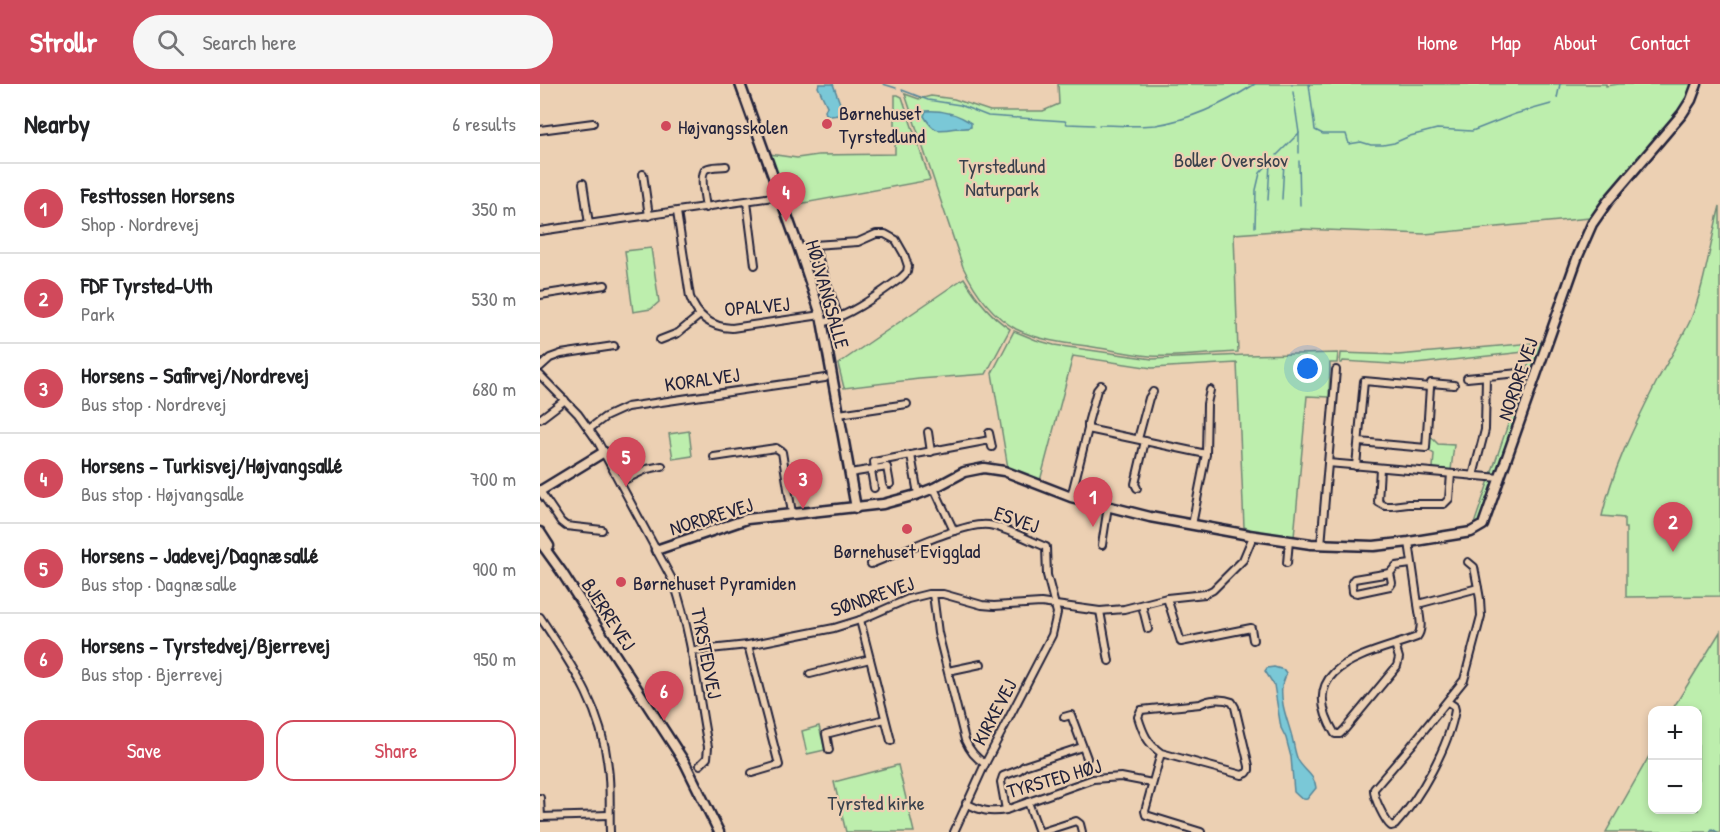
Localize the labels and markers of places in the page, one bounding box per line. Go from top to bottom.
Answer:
place label: Børnehuset Tyrstedlund [839,99,925,149]
place label: Højvangsskolen [678,113,788,140]
marker: Børnehuset Tyrstedlund [820,117,834,131]
marker: Højvangsskolen [659,119,673,133]
pin: 4 [766,172,806,222]
pin: 5 [606,438,646,487]
pin: 3 [784,460,822,509]
pin: 1 [1074,478,1112,527]
pin: 2 [1654,502,1692,552]
marker: Børnehuset Evigglad [900,522,914,536]
place label: Børnehuset Evigglad [834,537,981,564]
place label: Børnehuset Pyramiden [633,569,796,596]
marker: Børnehuset Pyramiden [614,575,628,589]
pin: 6 [644,672,684,721]

